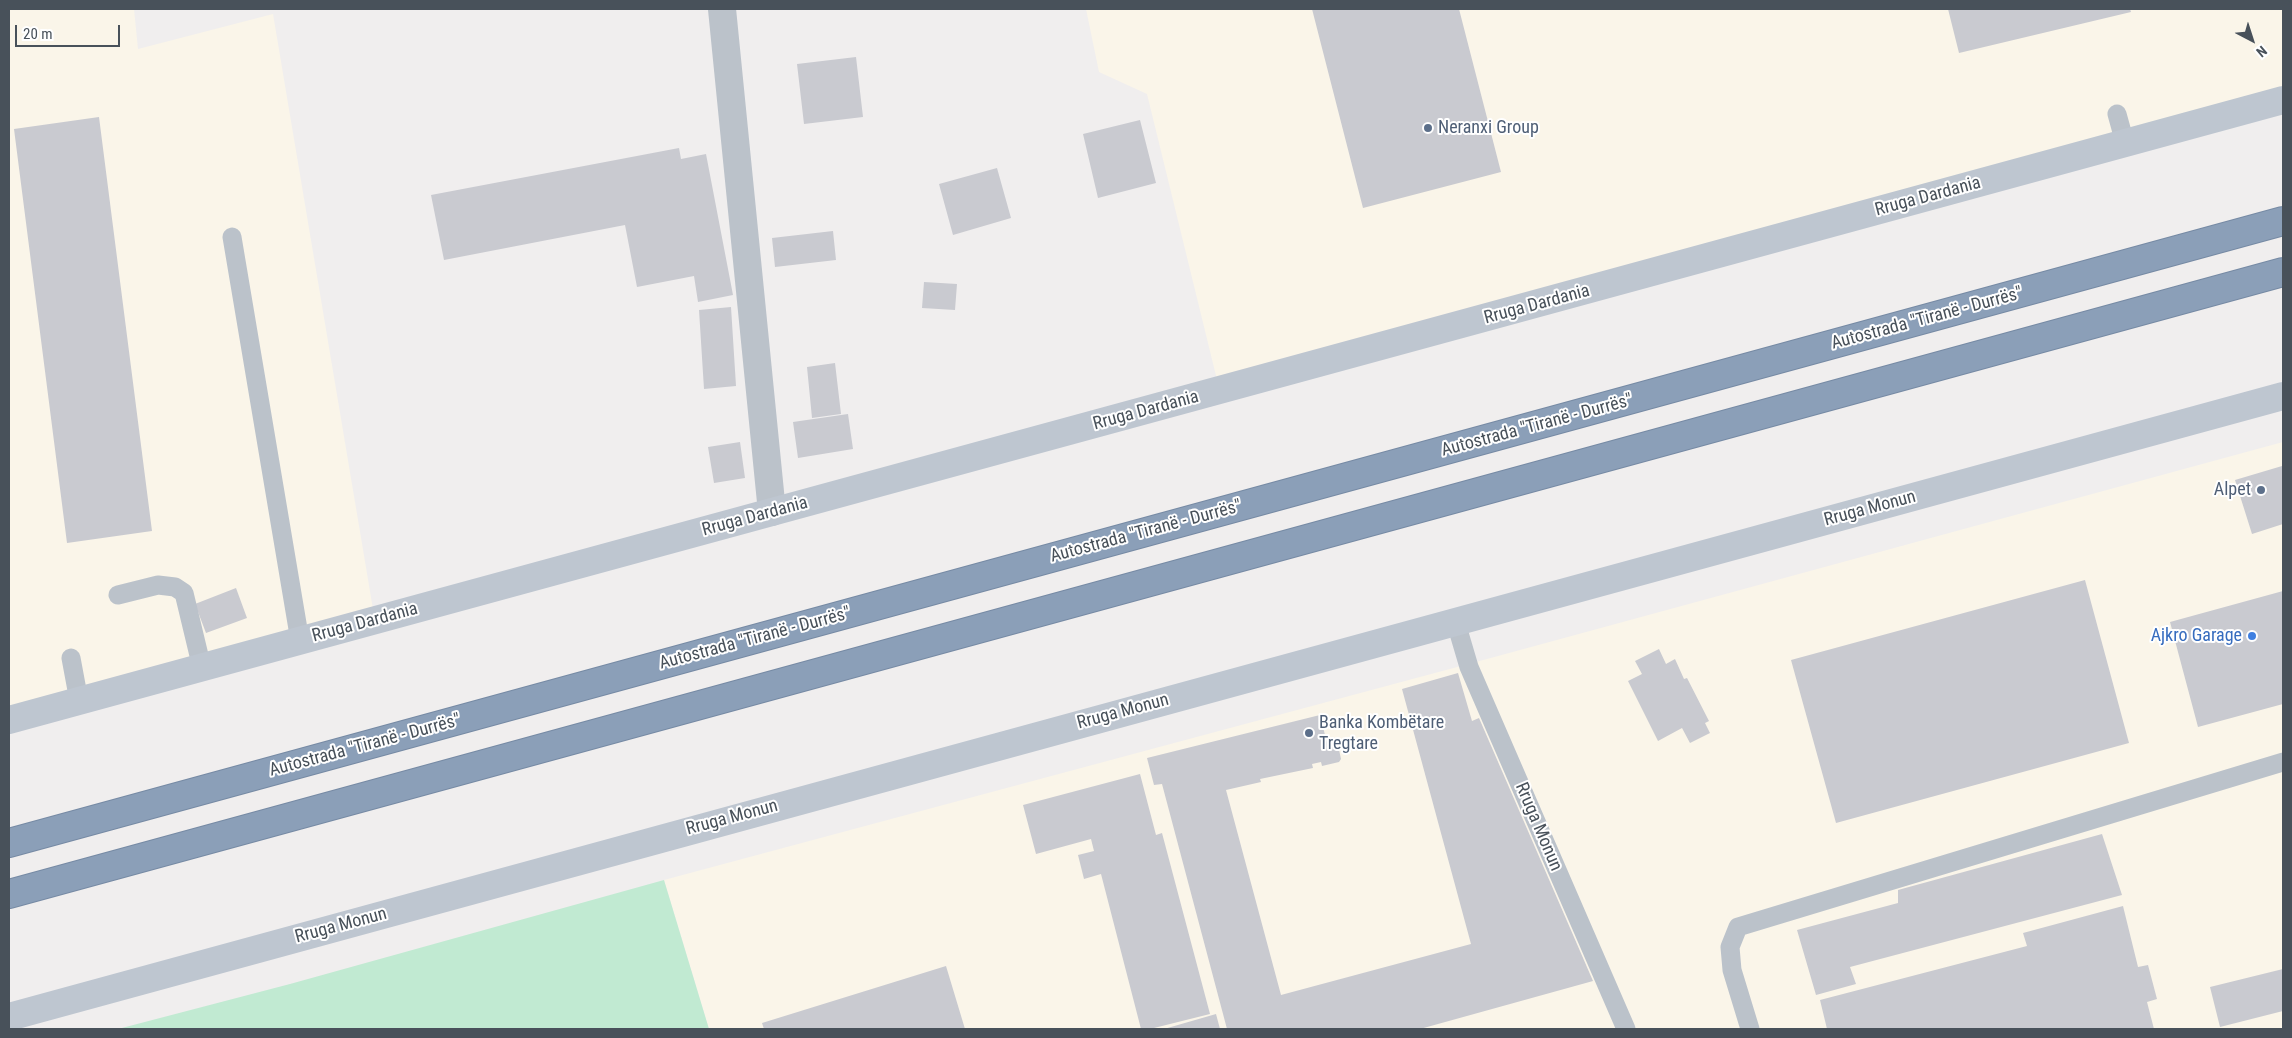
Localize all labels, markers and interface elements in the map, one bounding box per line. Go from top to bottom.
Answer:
scale bar [18,15,122,47]
north arrow [2227,15,2277,65]
text: 20 m [23,25,53,43]
text: N [2253,43,2270,60]
place label: Neranxi Group [1438,117,1539,139]
marker: Neranxi Group [1422,122,1434,134]
street label: Rruga Dardania [1873,173,1983,221]
street label: Rruga Dardania [1482,281,1592,329]
street label: Autostrada "Tiranë - Durrës" [1829,283,2025,355]
street label: Rruga Dardania [1091,387,1201,435]
street label: Autostrada "Tiranë - Durrës" [1439,390,1635,462]
place label: Alpet [2214,479,2251,501]
marker: Alpet [2255,484,2267,496]
street label: Rruga Monun [1822,486,1918,532]
street label: Rruga Dardania [700,493,810,541]
street label: Autostrada "Tiranë - Durrës" [1048,496,1244,568]
street label: Rruga Dardania [310,599,420,647]
street label: Autostrada "Tiranë - Durrës" [657,603,853,675]
place label: Ajkro Garage [2151,625,2242,647]
marker: Ajkro Garage [2246,630,2258,642]
street label: Rruga Monun [1075,689,1171,735]
street label: Autostrada "Tiranë - Durrës" [267,710,463,782]
place label: Banka Kombëtare Tregtare [1319,712,1444,754]
marker: Banka Kombëtare Tregtare [1303,727,1315,739]
street label: Rruga Monun [1510,779,1566,875]
street label: Rruga Monun [684,795,780,841]
street label: Rruga Monun [293,903,389,949]

